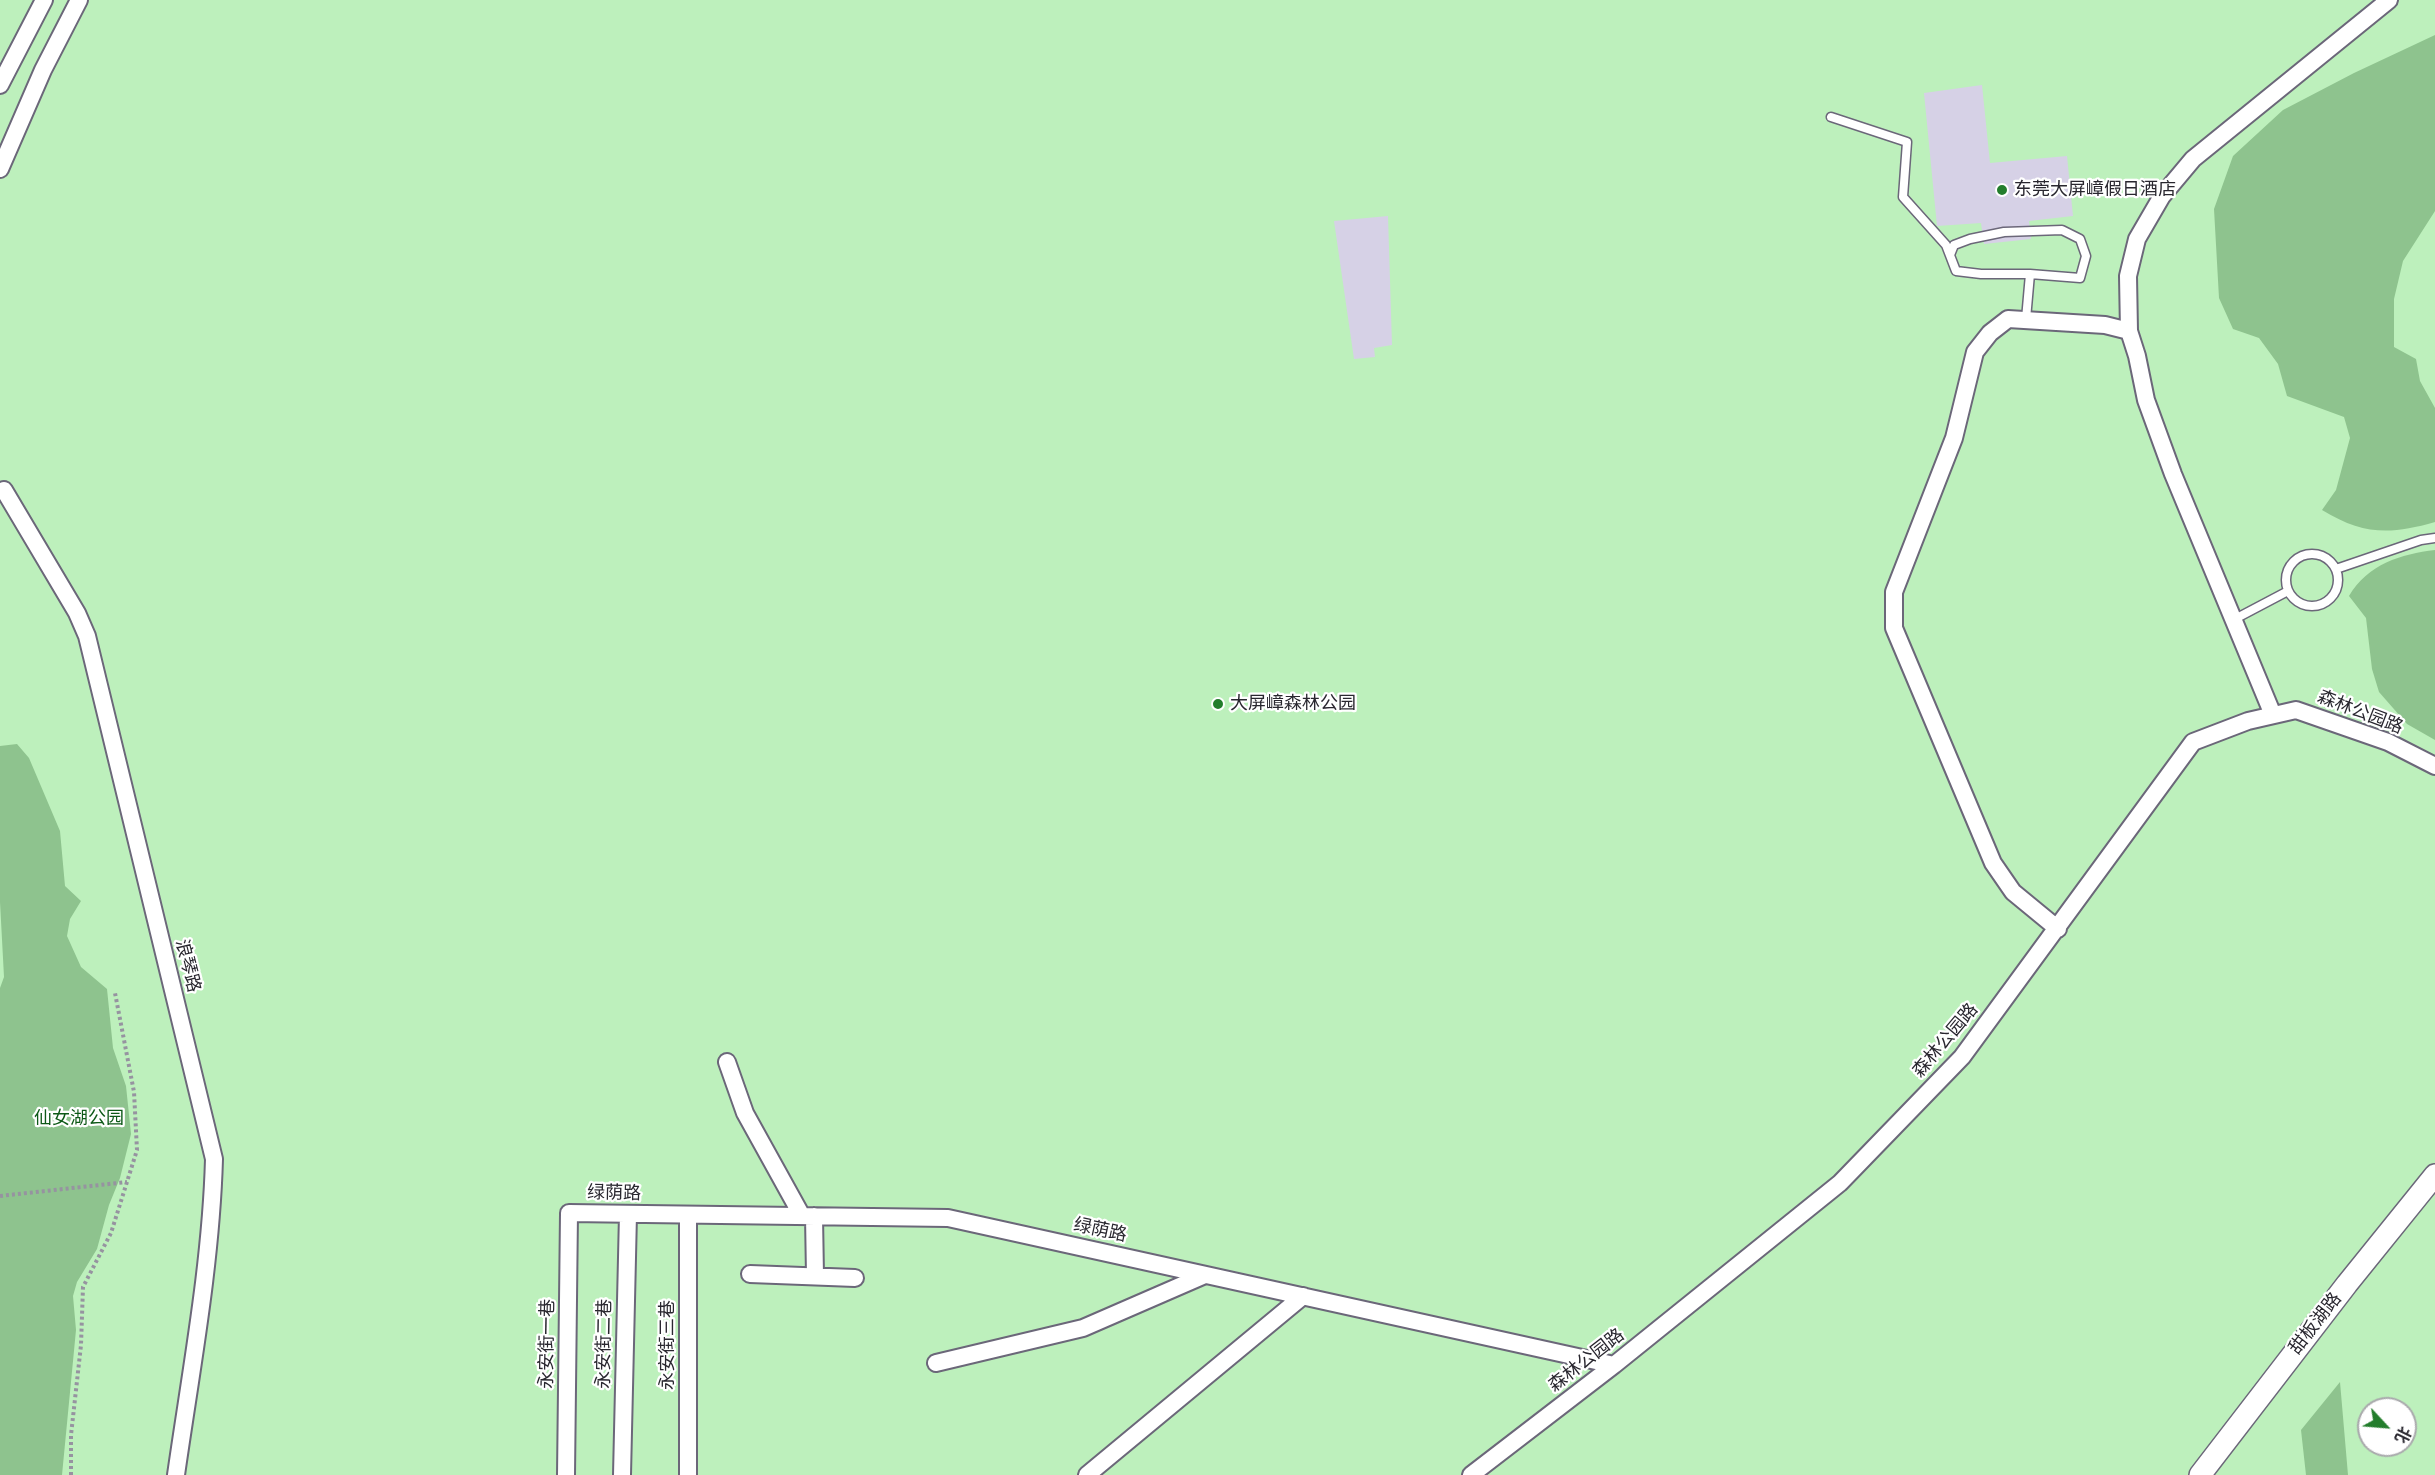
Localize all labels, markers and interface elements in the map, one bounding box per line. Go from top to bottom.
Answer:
place label: 东莞大屏嶂假日酒店 [2014,179,2176,201]
marker: 东莞大屏嶂假日酒店 [1995,183,2009,197]
street label: 森林公园路 [2314,687,2406,739]
place label: 大屏嶂森林公园 [1230,693,1356,715]
marker: 大屏嶂森林公园 [1211,697,1225,711]
street label: 浪琴路 [170,937,204,995]
street label: 森林公园路 [1909,1000,1983,1082]
park label: 仙女湖公园 [34,1108,124,1130]
street label: 绿荫路 [587,1183,641,1205]
street label: 绿荫路 [1071,1215,1129,1247]
street label: 甜板湖路 [2285,1289,2347,1359]
street label: 永安街一巷 [536,1299,560,1389]
street label: 永安街二巷 [593,1299,617,1389]
street label: 永安街三巷 [657,1300,679,1390]
street label: 森林公园路 [1545,1325,1629,1397]
north arrow [2357,1397,2417,1457]
text: 北 [2390,1423,2414,1446]

